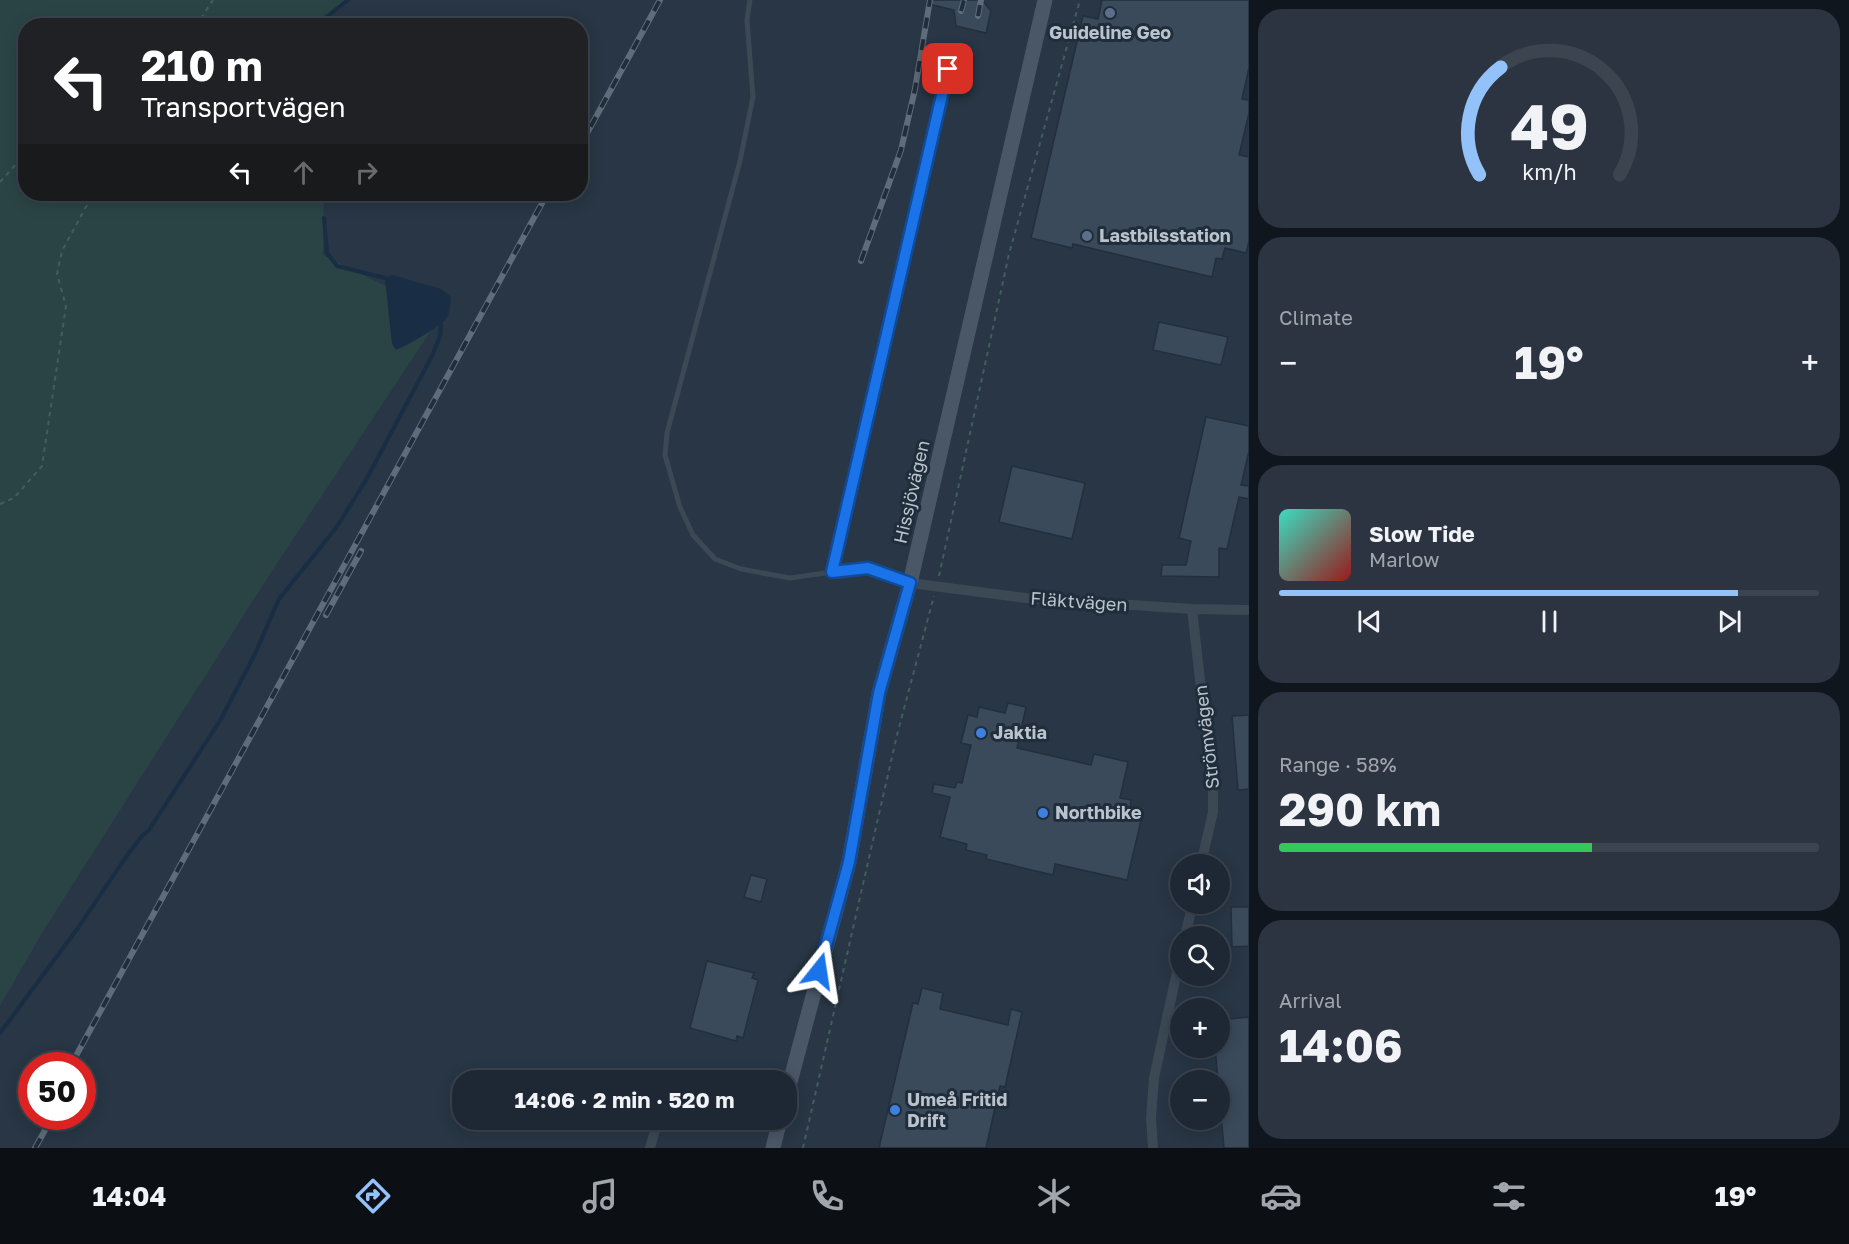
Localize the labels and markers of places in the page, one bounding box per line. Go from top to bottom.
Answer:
marker: Guideline Geo [1103,6,1117,20]
place label: Guideline Geo [1049,21,1171,43]
pin [922,43,973,94]
place label: Lastbilsstation [1099,224,1231,246]
marker: Lastbilsstation [1080,229,1094,243]
place label: Jaktia [993,721,1047,743]
marker: Jaktia [974,726,988,740]
place label: Northbike [1055,801,1142,823]
marker: Northbike [1036,806,1050,820]
place label: Umeå Fritid Drift [907,1088,1007,1131]
marker: Umeå Fritid Drift [888,1103,902,1117]

